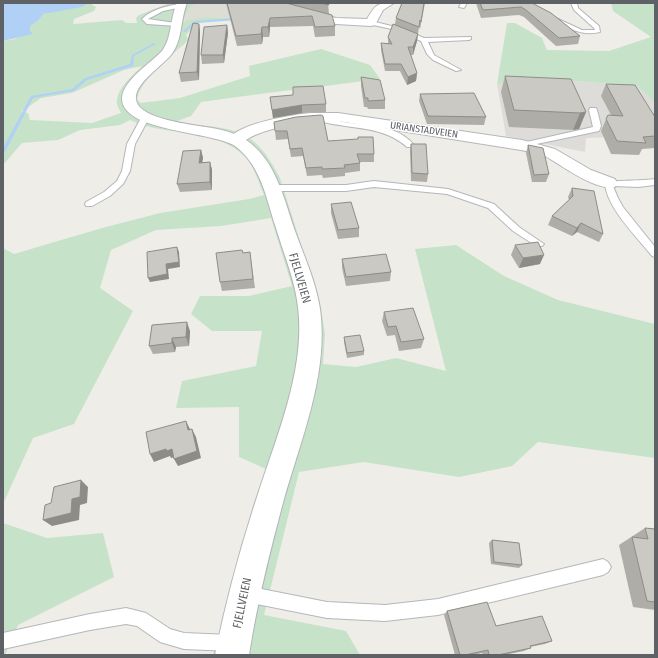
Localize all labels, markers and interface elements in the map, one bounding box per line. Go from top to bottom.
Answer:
street label: URIANSTADVEIEN [389,119,459,141]
street label: FJELLVEIEN [286,251,314,305]
street label: FJELLVEIEN [230,576,254,630]

